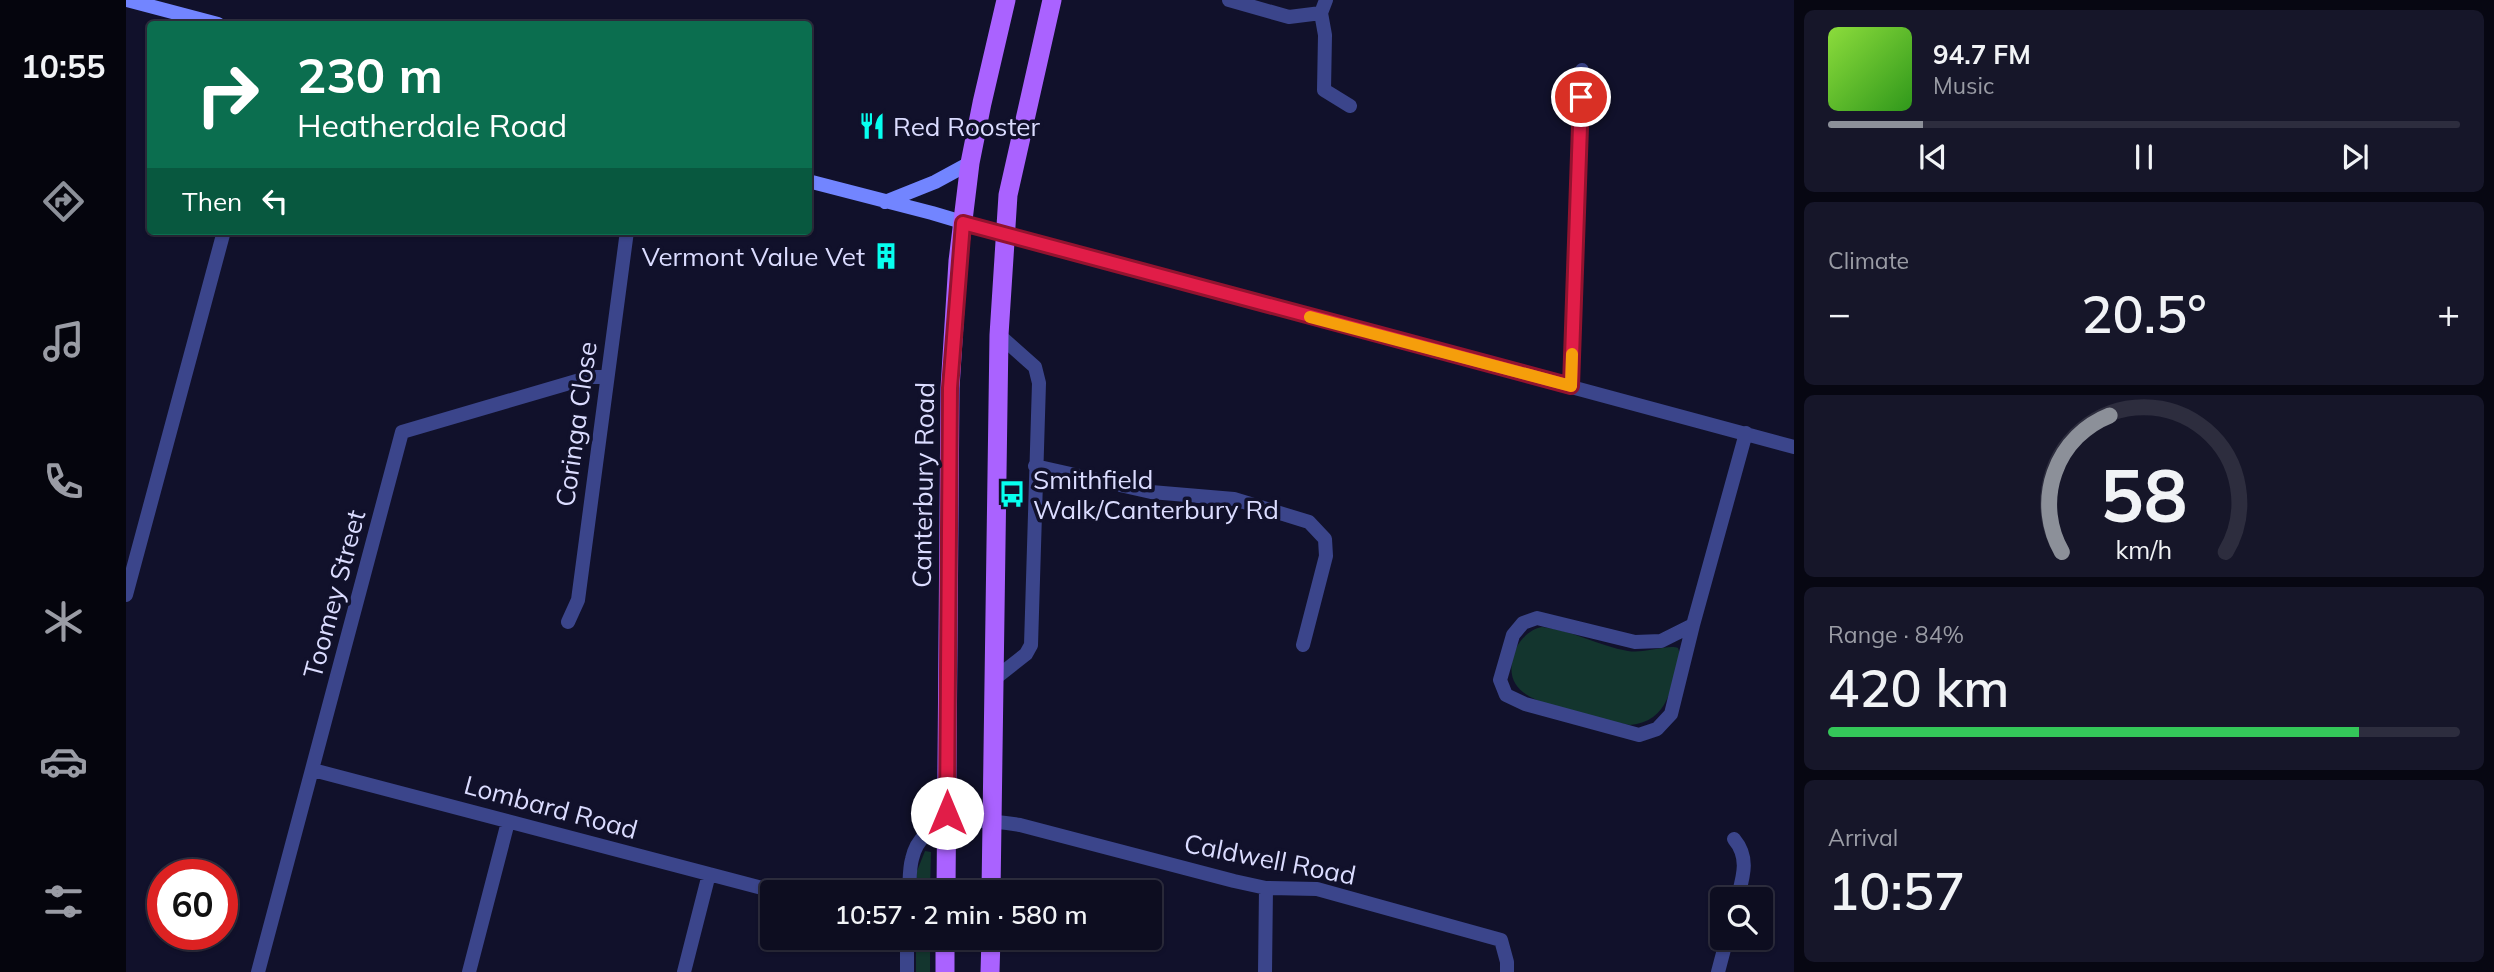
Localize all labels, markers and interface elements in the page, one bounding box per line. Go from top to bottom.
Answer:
text: 94.7 FM [1933,38,2031,71]
text: 230 m [297,44,443,105]
text: 10:55 [21,46,105,86]
icon: right [182,49,273,140]
pin [1551,67,1611,127]
text: Music [1933,71,1994,100]
icon: arrive [1562,78,1600,116]
text: Heatherdale Road [297,105,567,145]
place label: Red Rooster [893,110,1040,143]
restaurant icon: Red Rooster [857,111,887,141]
icon: previous [1914,138,1952,176]
icon: pause [2125,138,2163,176]
icon: next [2336,138,2374,176]
icon: directions [39,177,88,226]
icon: left [256,182,294,220]
text: Then [182,185,242,218]
place label: Vermont Value Vet [642,240,865,273]
building icon: Vermont Value Vet [871,241,901,271]
text: Climate [1828,246,1909,275]
text: 20.5° [2081,281,2207,346]
text: − [1828,289,1851,337]
text: + [2437,289,2460,337]
icon: music [39,317,88,366]
street label: Coringa Close [548,339,604,509]
street label: Canterbury Road [905,382,941,588]
text: 58 [2100,449,2188,540]
icon: phone [39,457,88,506]
place label: Smithfield Walk/Canterbury Rd [1033,463,1279,526]
bus stop icon: Smithfield Walk/Canterbury Rd [997,479,1027,509]
street label: Toomey Street [296,506,372,682]
text: km/h [2116,534,2172,565]
icon: climate [39,597,88,646]
text: Range · 84% [1828,620,1964,649]
text: 420 km [1828,655,2009,720]
icon: car [39,737,88,786]
street label: Lombard Road [461,768,641,846]
position arrow [910,776,984,850]
text: Arrival [1828,823,1898,852]
street label: Caldwell Road [1181,826,1359,892]
text: 10:57 [1828,858,1965,923]
speed limit sign: 60 [147,859,238,950]
icon: filters [39,877,88,926]
map controls [1710,887,1773,950]
button: search [1710,887,1773,950]
text: 10:57 · 2 min · 580 m [834,898,1088,931]

